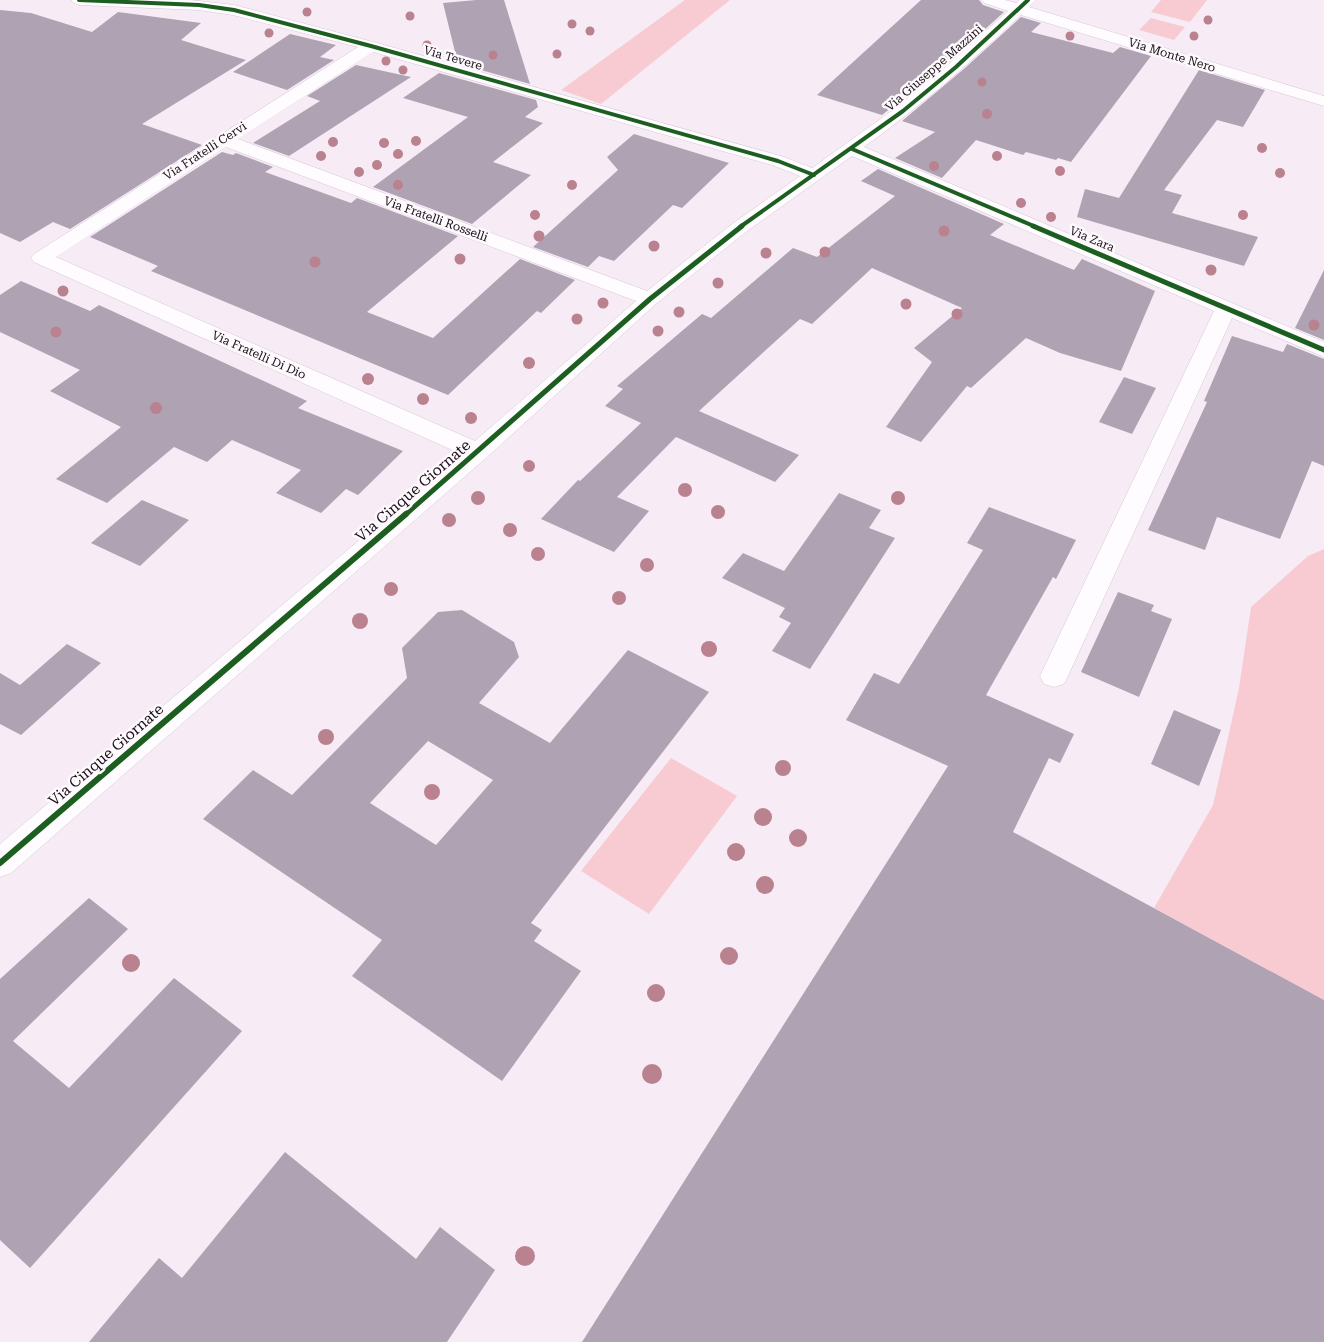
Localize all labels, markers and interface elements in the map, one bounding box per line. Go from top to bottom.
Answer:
street label: Via Giuseppe Mazzini [882,22,986,114]
street label: Via Monte Nero [1127,35,1217,75]
street label: Via Tevere [422,43,484,73]
street label: Via Fratelli Cervi [161,119,249,183]
street label: Via Fratelli Rosselli [382,194,490,244]
street label: Via Zara [1068,223,1117,255]
street label: Via Fratelli Di Dio [210,328,308,382]
street label: Via Cinque Giornate [352,436,474,546]
street label: Via Cinque Giornate [45,700,167,810]

